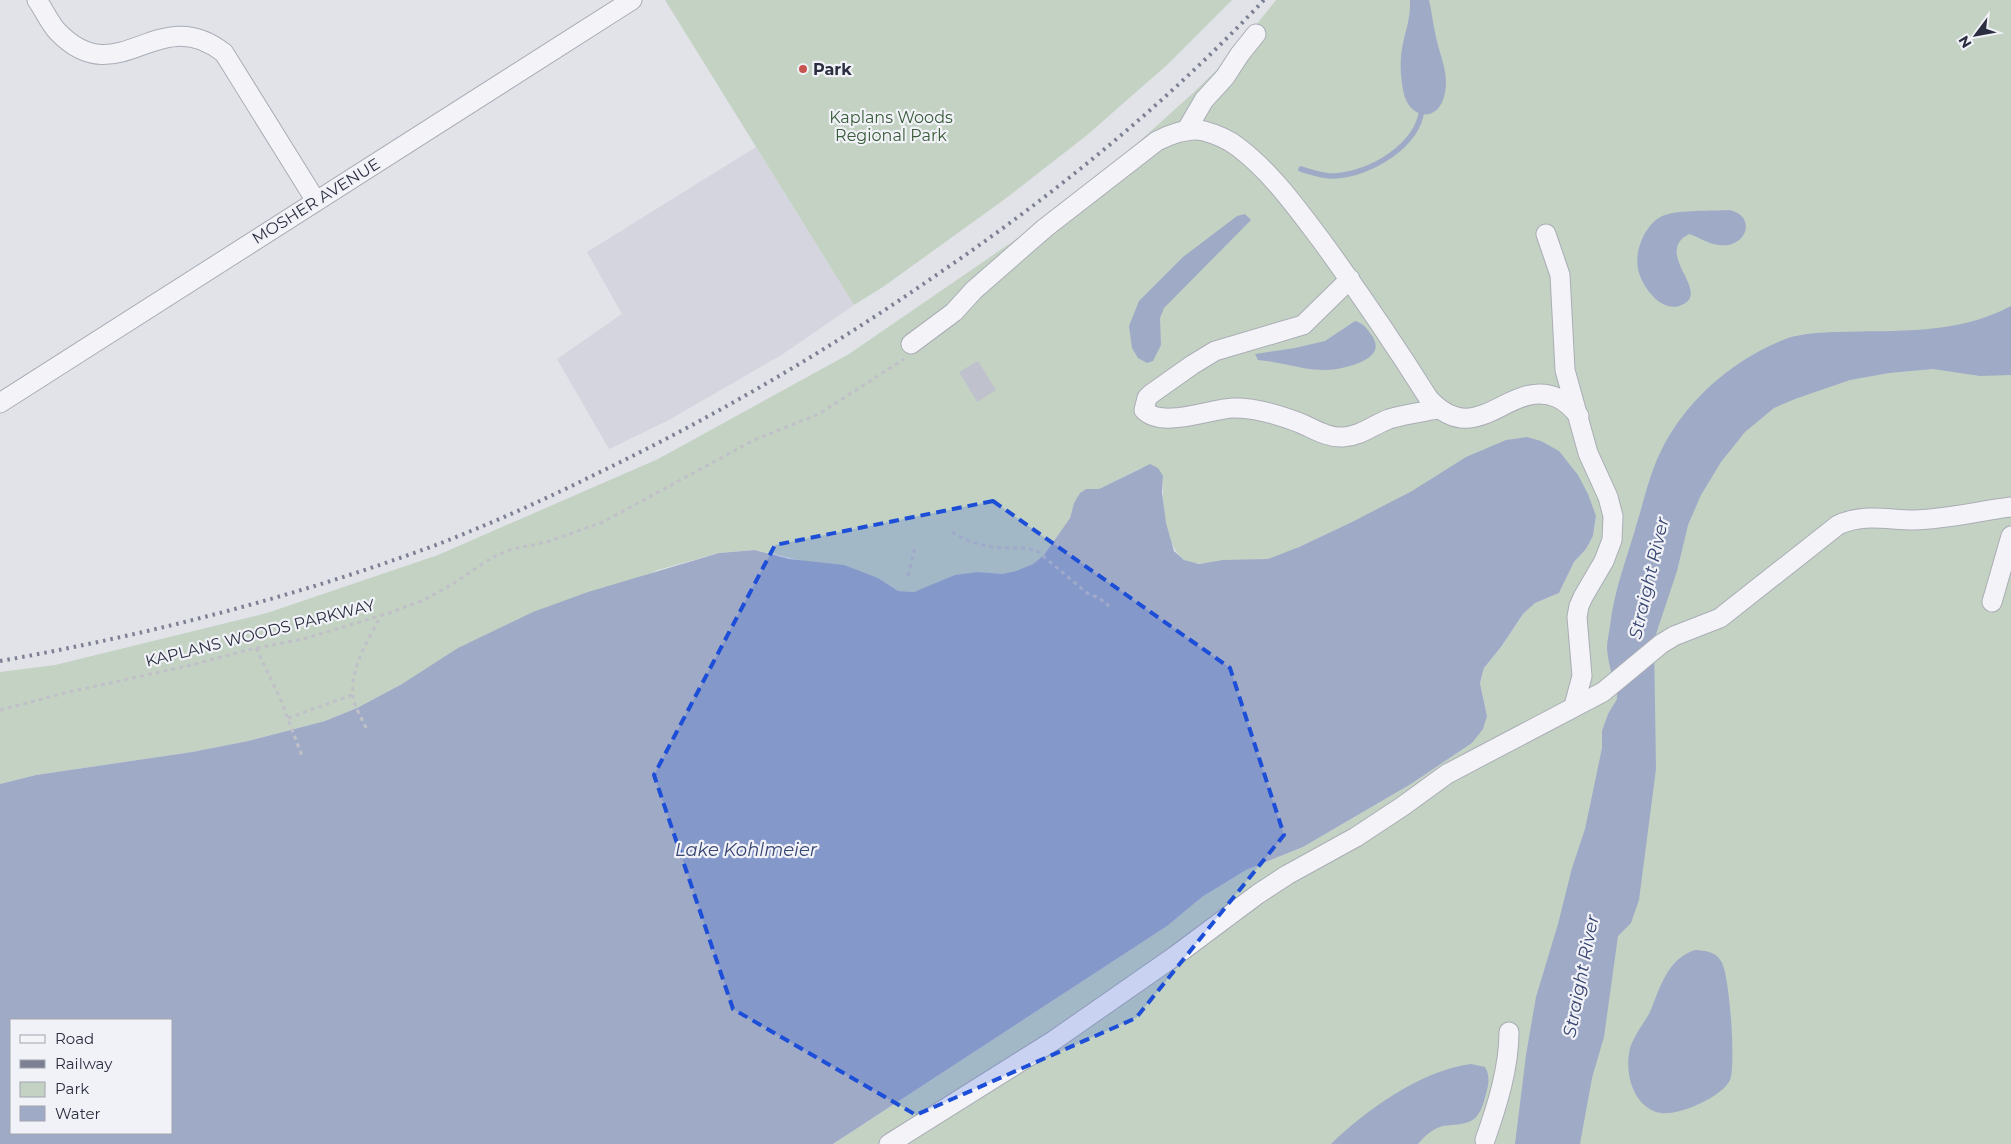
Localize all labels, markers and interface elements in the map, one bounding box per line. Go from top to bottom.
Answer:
north arrow [1951,10,2001,60]
text: N [1954,32,1976,51]
place label: Park [813,60,852,79]
marker: Park [797,63,809,75]
park label: Kaplans Woods Regional Park [829,108,953,145]
street label: MOSHER AVENUE [249,154,383,248]
water label: Straight River [1624,514,1674,641]
street label: KAPLANS WOODS PARKWAY [143,595,378,671]
water label: Lake Kohlmeier [675,839,818,861]
water label: Straight River [1558,912,1604,1039]
legend [10,1019,172,1134]
text: Road [55,1029,94,1048]
text: Railway [55,1054,113,1073]
text: Park [55,1079,89,1098]
text: Water [55,1104,101,1123]

